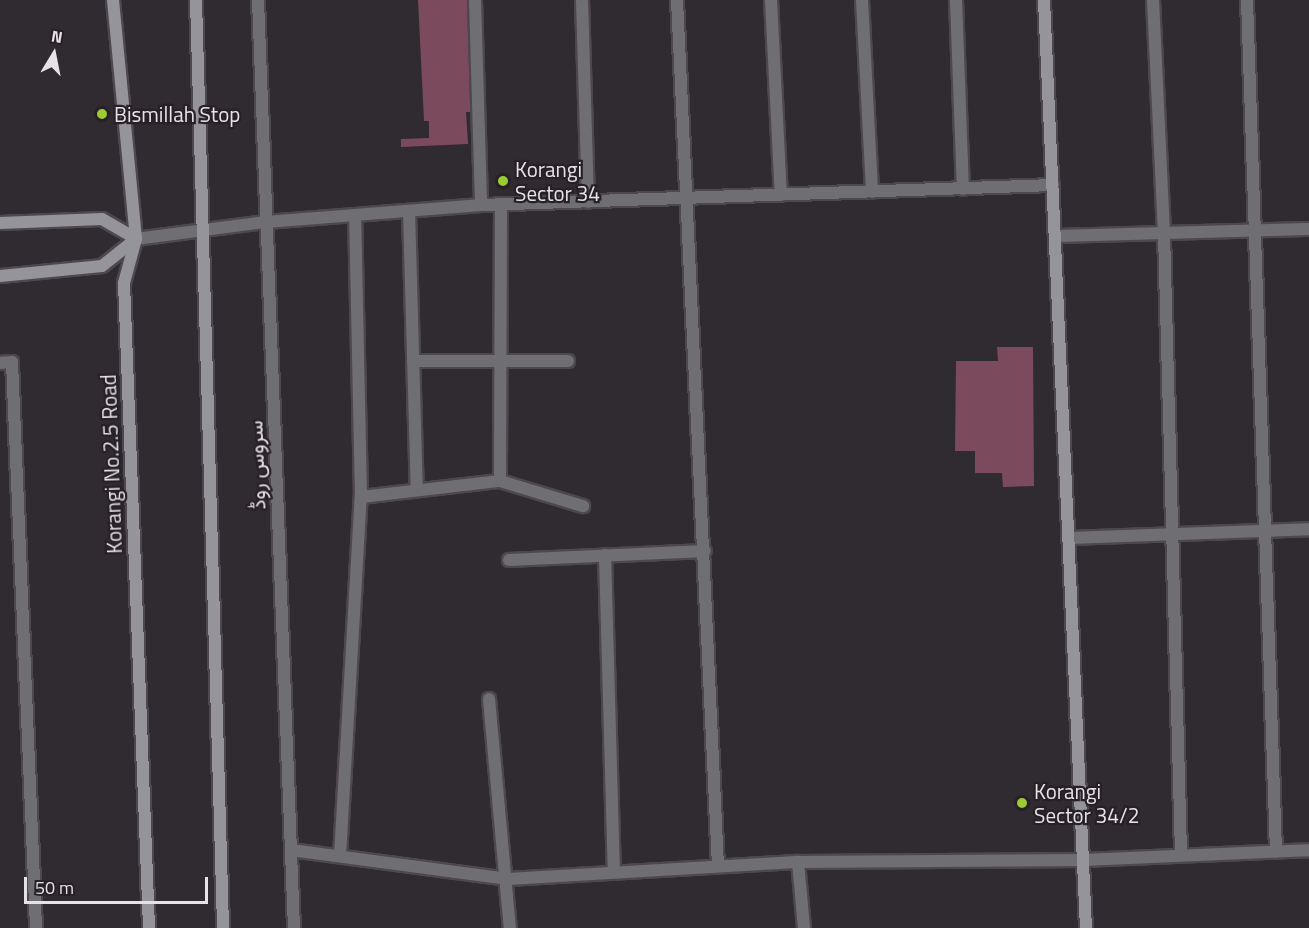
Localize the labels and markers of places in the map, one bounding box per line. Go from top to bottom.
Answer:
place label: Bismillah Stop [114,101,240,127]
marker: Bismillah Stop [95,107,109,121]
place label: Korangi Sector 34 [515,156,600,206]
marker: Korangi Sector 34 [496,174,510,188]
place label: Korangi Sector 34/2 [1034,778,1139,828]
marker: Korangi Sector 34/2 [1015,796,1029,810]

